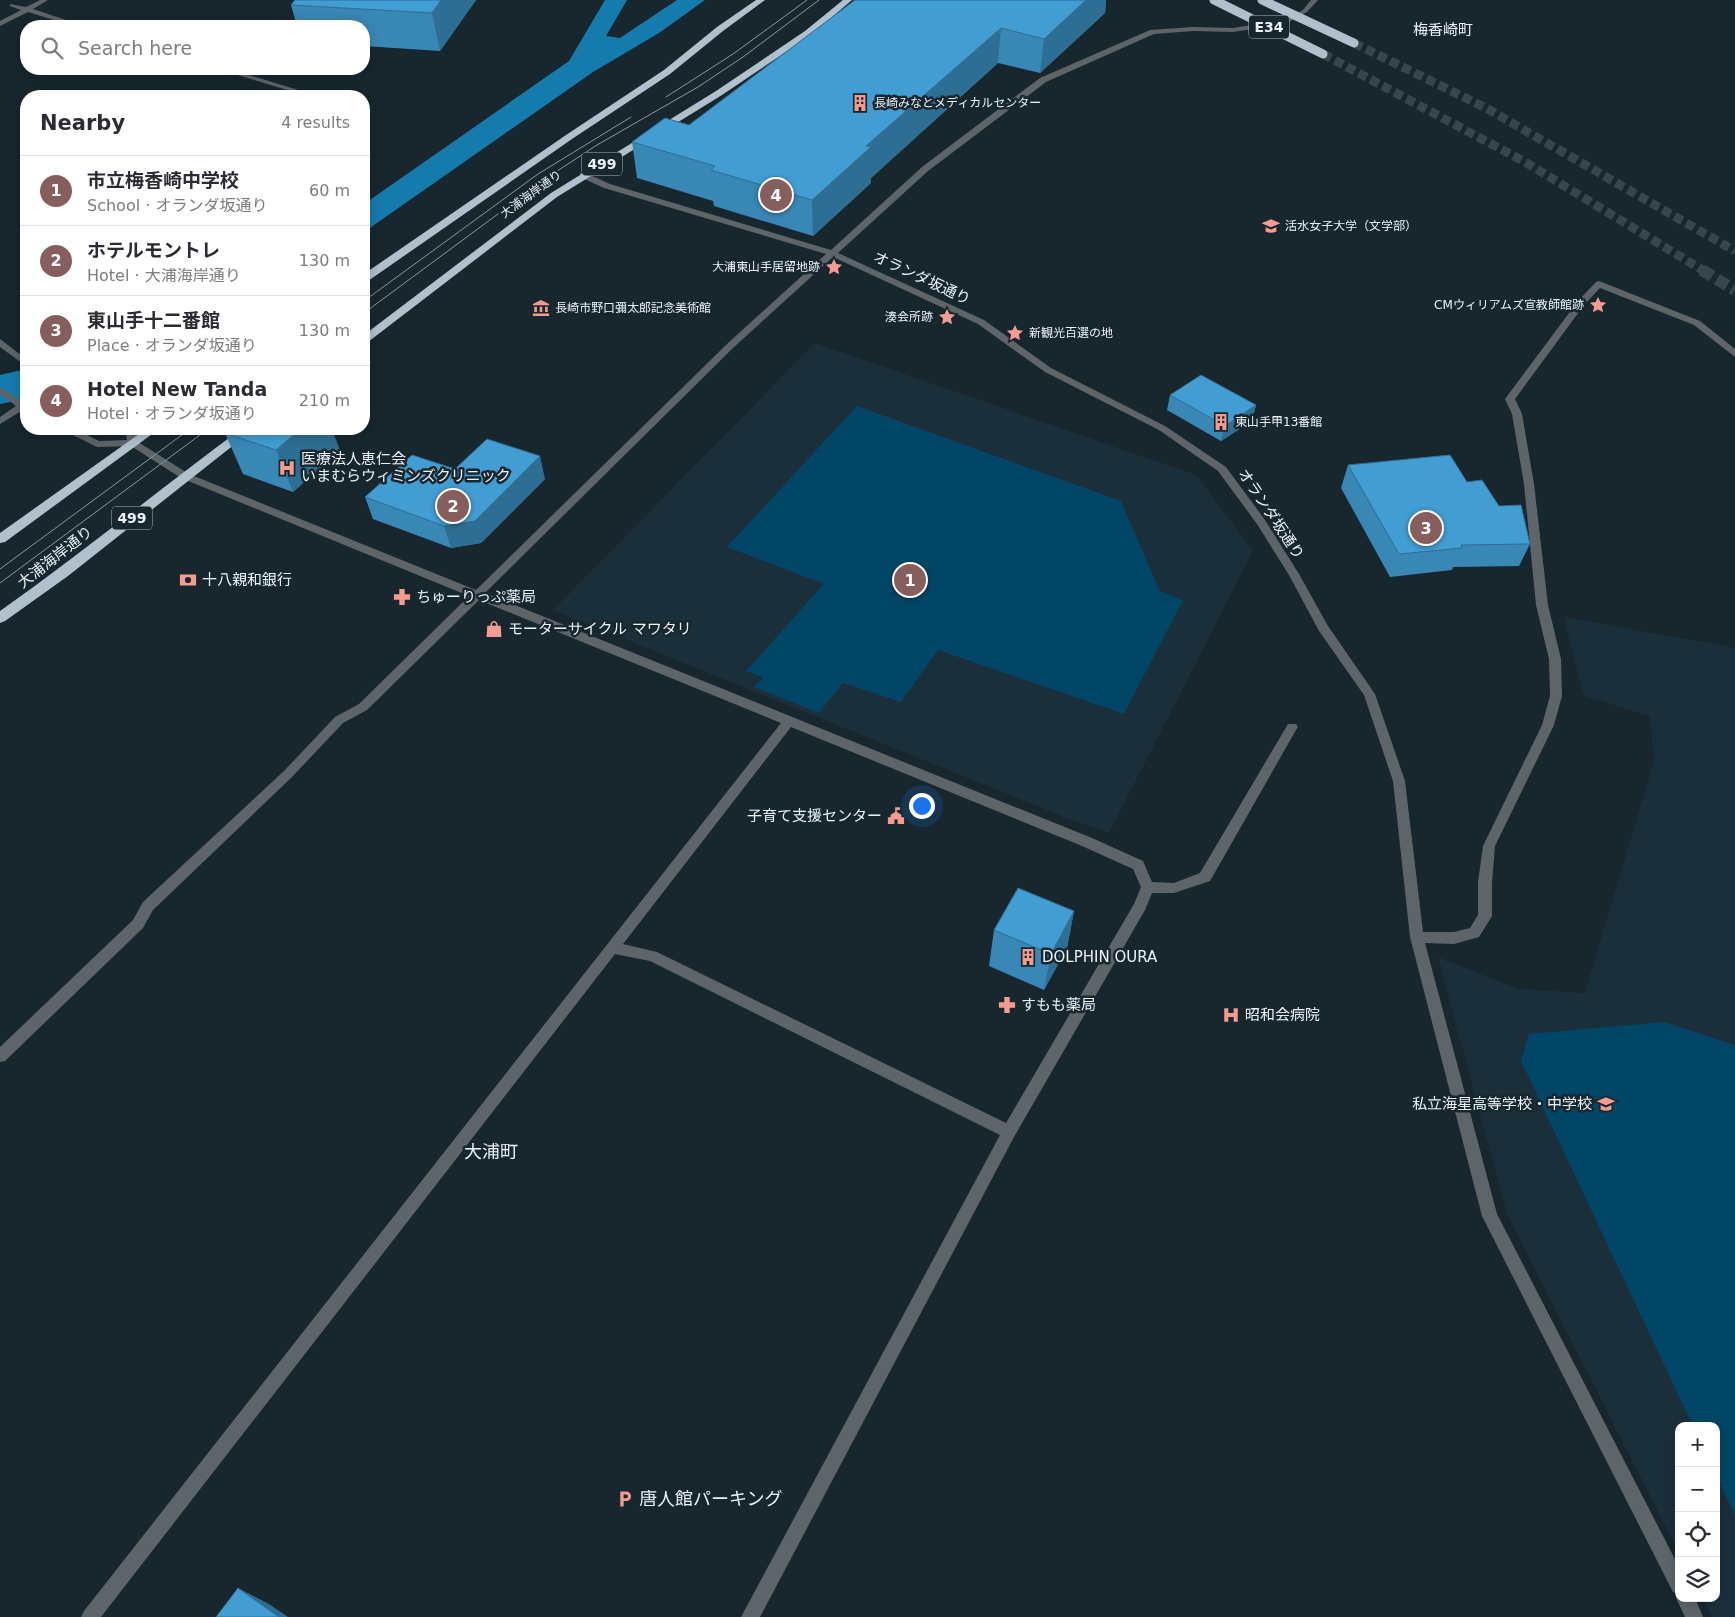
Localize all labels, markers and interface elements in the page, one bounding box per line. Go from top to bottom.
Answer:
road number: E34 [1249,16,1289,38]
search box [20,20,370,75]
district label: 梅香崎町 [1413,21,1473,39]
icon: search [38,34,66,62]
text: Search here [78,37,192,59]
building icon: 長崎みなとメディカルセンター [850,93,870,113]
place label: 長崎みなとメディカルセンター [874,96,1041,110]
text: Nearby [40,111,125,135]
text: 4 results [281,113,350,132]
road number: 499 [582,152,622,175]
street label: 大浦海岸通り [498,167,564,221]
text: 市立梅香崎中学校 [87,169,239,191]
pin: 4 [760,176,792,214]
text: 1 [50,181,62,200]
text: 60 m [309,181,350,200]
text: School · オランダ坂通り [87,196,267,215]
school or university icon: 活水女子大学（文学部） [1261,216,1281,236]
place label: 活水女子大学（文学部） [1285,219,1417,233]
text: ホテルモントレ [87,239,220,261]
street label: オランダ坂通り [871,248,973,308]
text: 2 [50,251,62,270]
text: 130 m [299,251,350,270]
place icon: 大浦東山手居留地跡 [824,257,844,277]
place label: 大浦東山手居留地跡 [712,260,820,274]
text: Hotel · 大浦海岸通り [87,266,241,285]
place icon: CMウィリアムズ宣教師館跡 [1588,295,1608,315]
museum icon: 長崎市野口彌太郎記念美術館 [531,298,551,318]
place label: CMウィリアムズ宣教師館跡 [1434,298,1584,312]
place label: 長崎市野口彌太郎記念美術館 [555,301,711,315]
place icon: 湊会所跡 [937,307,957,327]
text: 東山手十二番館 [87,309,220,331]
place label: 湊会所跡 [885,310,933,324]
text: 3 [50,321,62,340]
text: 130 m [299,321,350,340]
place icon: 新観光百選の地 [1005,323,1025,343]
place label: 新観光百選の地 [1029,326,1113,340]
text: Place · オランダ坂通り [87,336,257,355]
text: Hotel New Tanda [87,378,267,400]
text: 4 [50,391,62,410]
text: 210 m [299,391,350,410]
text: Hotel · オランダ坂通り [87,404,257,423]
building icon: 東山手甲13番館 [1211,412,1231,432]
place label: 東山手甲13番館 [1235,415,1322,429]
place label: 医療法人恵仁会 いまむらウィミンズクリニック [301,450,511,485]
hospital icon: 医療法人恵仁会 いまむらウィミンズクリニック [277,458,297,478]
street label: オランダ坂通り [1234,465,1308,563]
pin: 2 [437,487,469,525]
road number: 499 [112,506,152,530]
pin: 3 [1410,509,1442,547]
street label: 大浦海岸通り [14,522,96,592]
pin: 1 [894,561,926,599]
bank icon: 十八親和銀行 [178,570,198,590]
place label: 十八親和銀行 [202,571,292,589]
pharmacy icon: ちゅーりっぷ薬局 [392,587,412,607]
place label: ちゅーりっぷ薬局 [416,588,536,606]
shop icon: モーターサイクル マワタリ [484,619,504,639]
place label: モーターサイクル マワタリ [508,620,692,638]
your location [909,793,935,819]
public building icon: 子育て支援センター [886,806,906,826]
place label: 子育て支援センター [747,807,882,825]
building icon: DOLPHIN OURA [1018,947,1038,967]
place label: DOLPHIN OURA [1042,948,1158,966]
pharmacy icon: すもも薬局 [997,995,1017,1015]
place label: すもも薬局 [1021,996,1096,1014]
hospital icon: 昭和会病院 [1221,1005,1241,1025]
place label: 昭和会病院 [1245,1006,1320,1024]
school or university icon: 私立海星高等学校・中学校 [1596,1094,1616,1114]
place label: 私立海星高等学校・中学校 [1412,1095,1592,1113]
district label: 大浦町 [464,1141,518,1162]
map controls [1675,1422,1720,1602]
button: + [1675,1422,1720,1467]
button: − [1675,1467,1720,1512]
place label: 唐人館パーキング [639,1488,782,1509]
parking icon: 唐人館パーキング [615,1489,635,1509]
button: locate [1675,1512,1720,1557]
button: layers [1675,1557,1720,1602]

